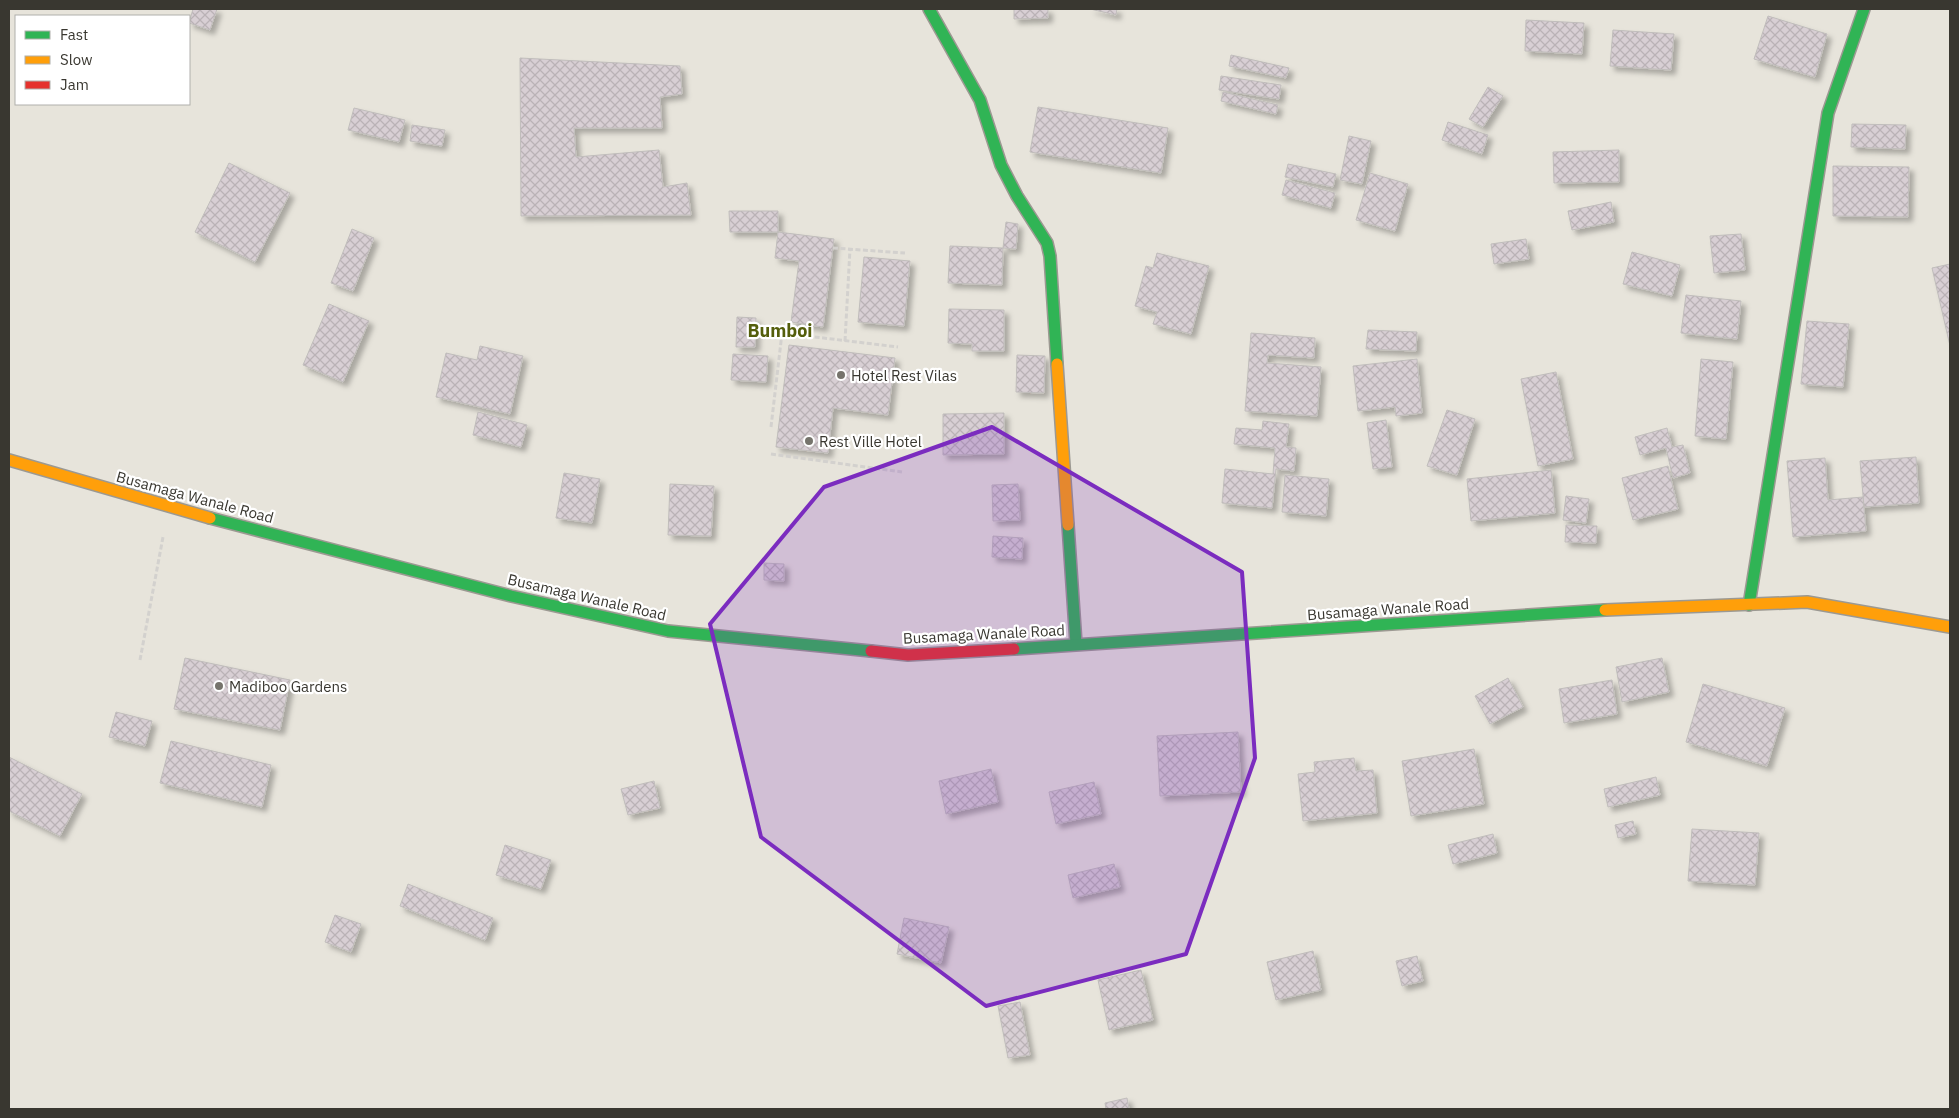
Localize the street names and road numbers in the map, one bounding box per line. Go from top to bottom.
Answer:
street label: Busamaga Wanale Road [114,467,276,527]
street label: Busamaga Wanale Road [506,569,668,625]
street label: Busamaga Wanale Road [1306,594,1470,624]
street label: Busamaga Wanale Road [902,620,1066,648]

